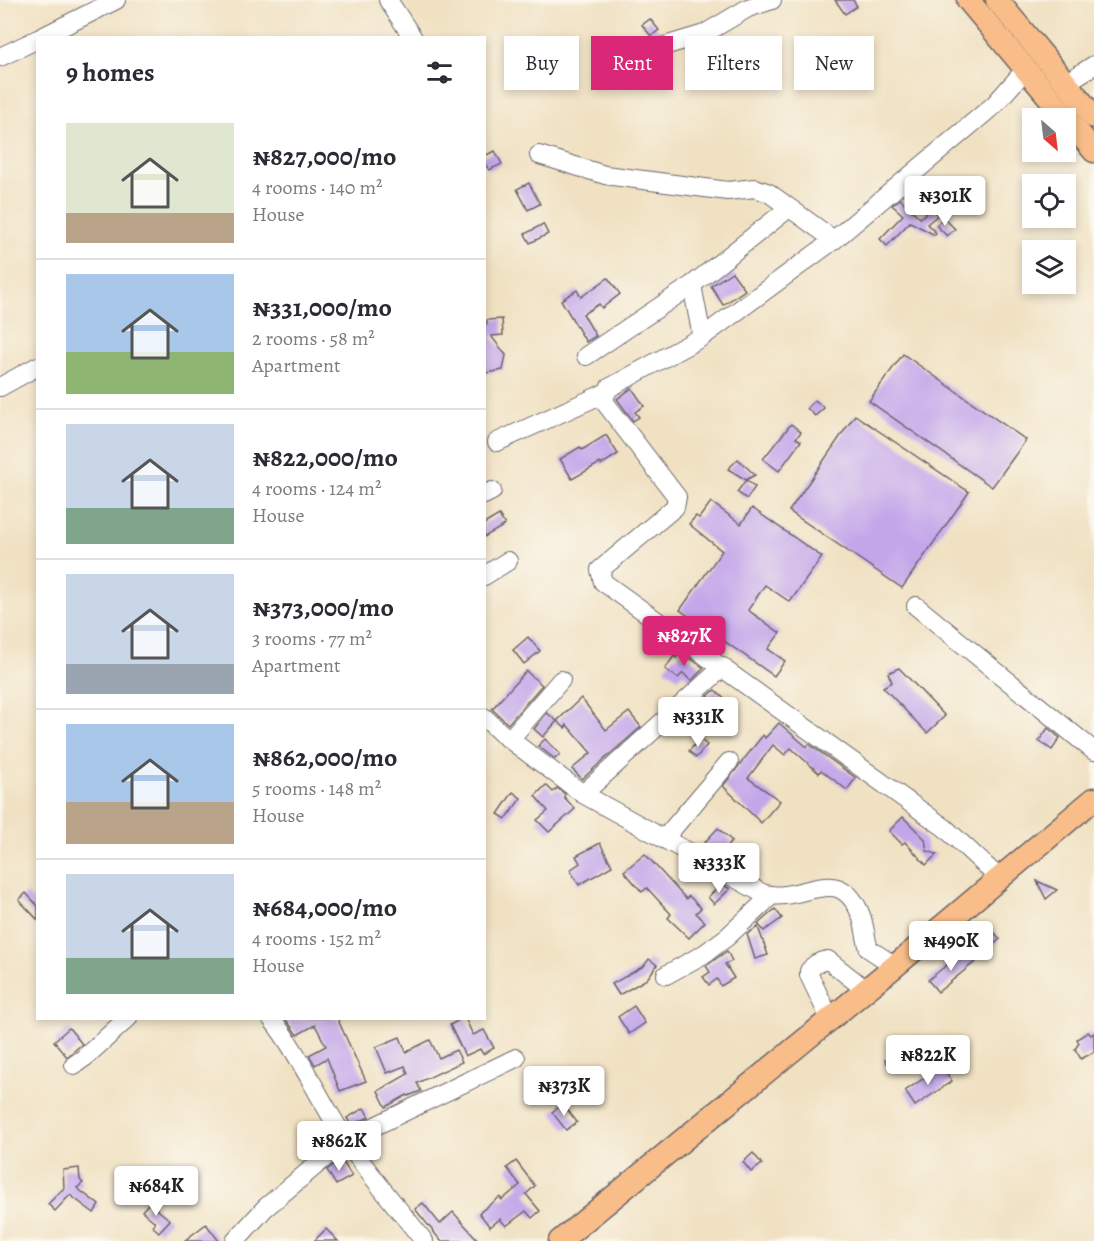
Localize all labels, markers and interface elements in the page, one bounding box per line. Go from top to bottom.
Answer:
chip: Buy [504,36,579,90]
chip: Rent [591,36,673,90]
chip: Filters [685,36,782,90]
chip: New [794,36,874,90]
text: 9 homes [66,55,155,90]
icon: filters [423,56,456,89]
north arrow [1022,108,1076,162]
map controls [1022,108,1076,294]
text: ₦827,000/mo [252,139,396,174]
icon: home [114,147,186,219]
text: 4 rooms · 140 m² [252,174,383,201]
button: locate [1022,174,1076,228]
pin: ₦301K [903,176,987,227]
text: ₦301K [918,182,972,209]
text: House [252,201,304,228]
button: layers [1022,240,1076,294]
text: ₦331,000/mo [252,290,392,325]
icon: home [114,298,186,370]
text: 2 rooms · 58 m² [252,325,375,352]
text: Apartment [252,352,341,379]
text: ₦822,000/mo [252,440,398,475]
icon: home [114,448,186,520]
text: 4 rooms · 124 m² [252,475,382,502]
text: House [252,502,304,529]
text: ₦373,000/mo [252,590,394,625]
icon: home [114,598,186,670]
pin: ₦827K [642,616,726,667]
text: ₦827K [656,622,712,649]
text: 3 rooms · 77 m² [252,625,372,652]
text: Apartment [252,652,341,679]
pin: ₦331K [656,697,740,748]
text: ₦331K [672,703,724,730]
text: ₦862,000/mo [252,740,398,775]
icon: home [114,748,186,820]
text: 5 rooms · 148 m² [252,775,381,802]
text: House [252,802,304,829]
pin: ₦333K [677,843,761,894]
text: ₦333K [692,849,746,876]
text: ₦684,000/mo [252,890,397,925]
icon: home [114,898,186,970]
pin: ₦490K [909,921,993,972]
text: 4 rooms · 152 m² [252,925,381,952]
text: ₦490K [923,927,979,954]
text: House [252,952,304,979]
pin: ₦822K [886,1035,970,1086]
text: ₦822K [900,1041,956,1068]
pin: ₦373K [522,1066,606,1117]
text: ₦373K [538,1072,591,1099]
pin: ₦862K [297,1121,381,1172]
text: ₦862K [311,1127,367,1154]
pin: ₦684K [114,1166,198,1217]
text: ₦684K [128,1172,184,1199]

